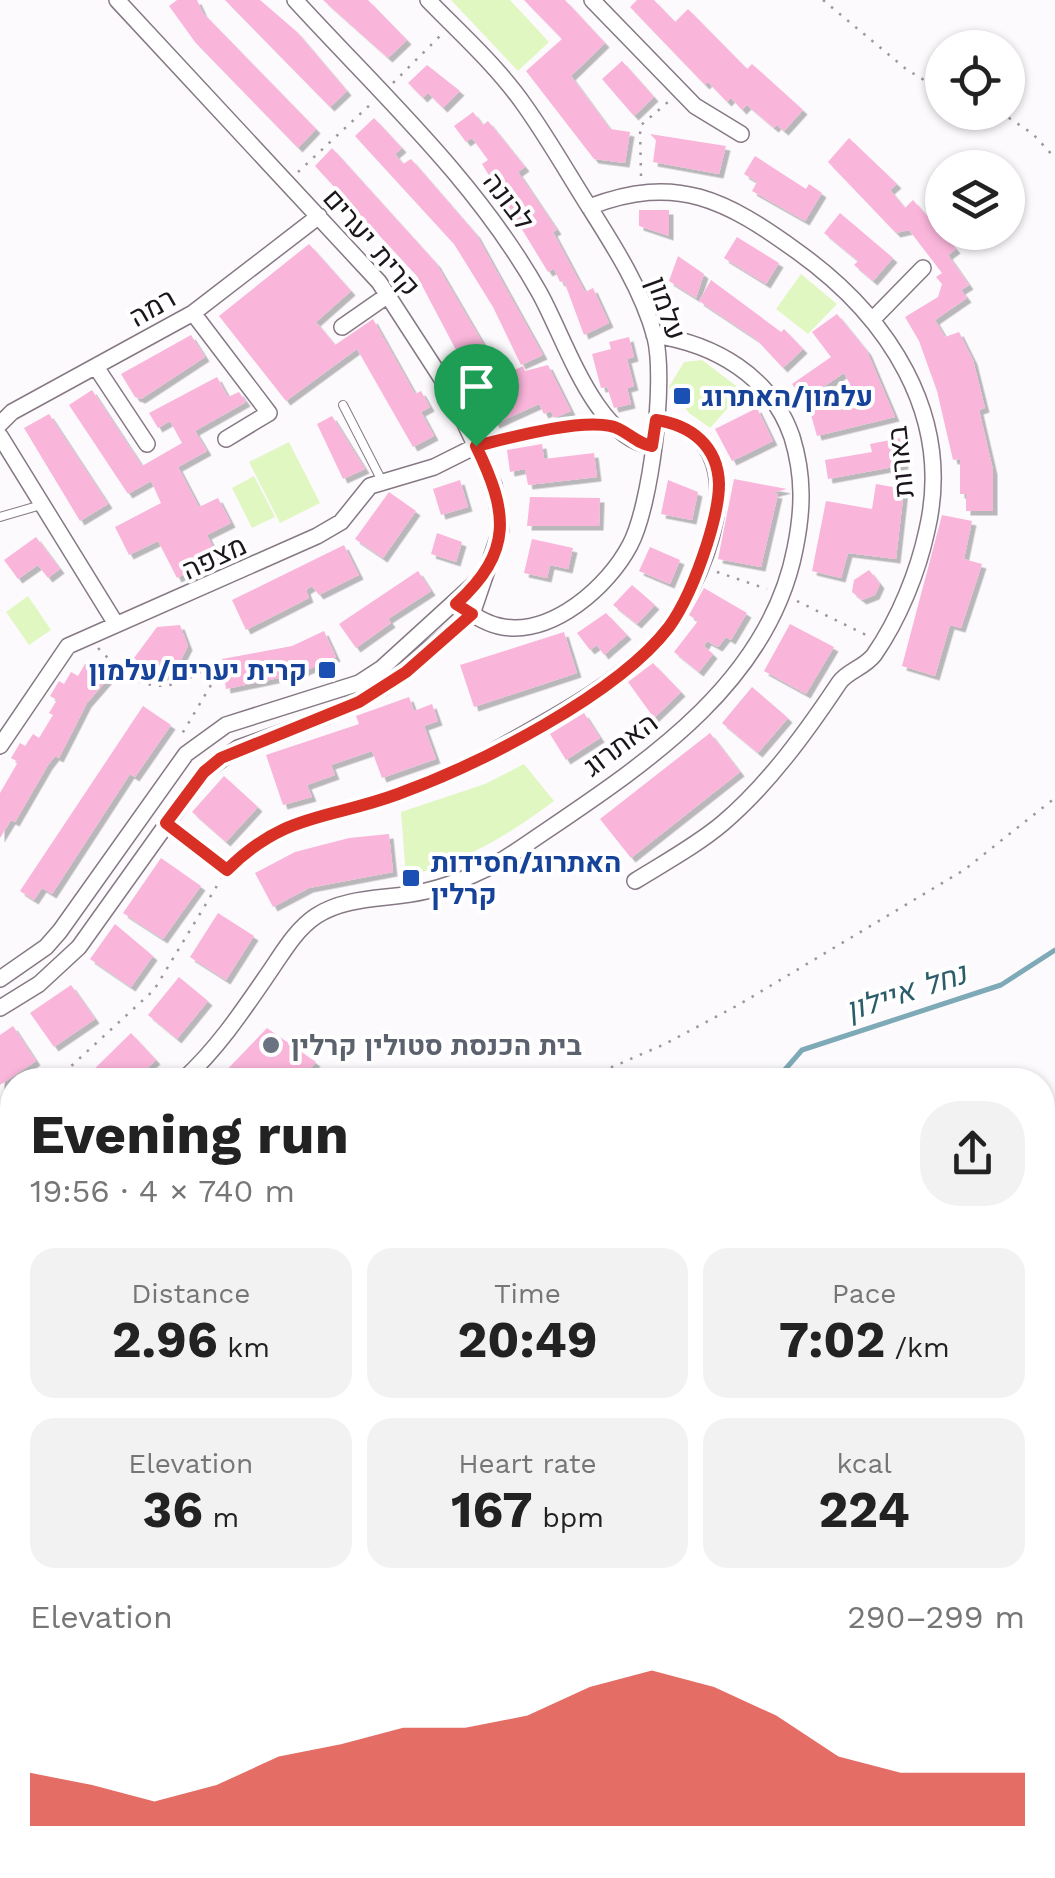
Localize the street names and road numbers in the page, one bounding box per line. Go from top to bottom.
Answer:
street label: לבונה [476,166,541,237]
street label: קרית יערים [316,182,427,303]
street label: עלמון [640,272,693,344]
street label: רמה [123,281,181,334]
street label: בארות [880,424,921,500]
street label: מצפה [177,528,252,587]
street label: האתרוג [577,706,664,783]

